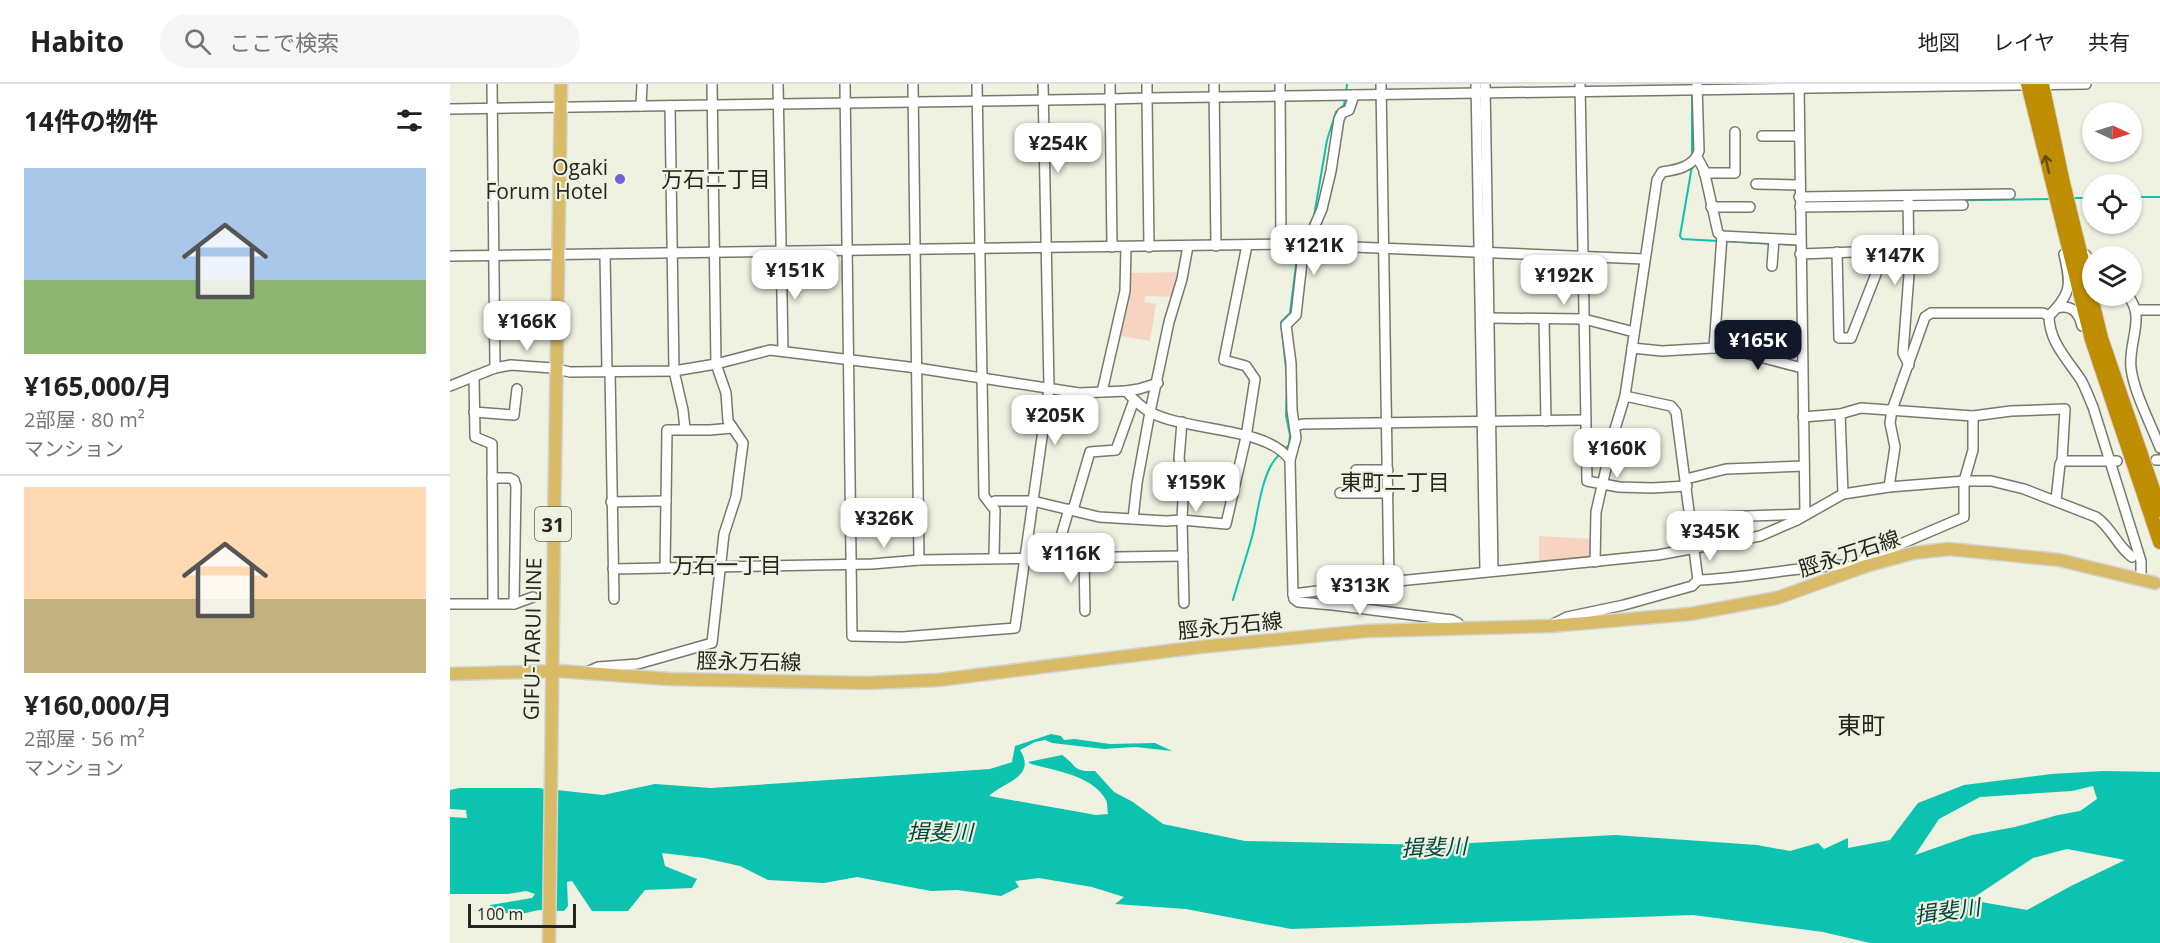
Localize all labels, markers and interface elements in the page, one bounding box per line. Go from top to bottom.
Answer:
search box [160,14,580,68]
text: Habito [30,22,124,60]
icon: search [181,25,214,58]
text: ここで検索 [229,27,339,57]
text: 地図 [1918,28,1960,56]
text: レイヤ [1993,28,2055,56]
text: 共有 [2088,28,2130,56]
north arrow [2082,102,2142,162]
map controls [2082,102,2142,306]
text: 14件の物件 [24,103,158,139]
icon: filters [393,104,426,137]
pin: ¥254K [1016,123,1100,174]
text: ¥254K [1028,129,1088,156]
place label: Ogaki Forum Hotel [485,153,608,205]
one-way arrow [2041,155,2052,174]
district label: 万石二丁目 [661,163,771,193]
marker: Ogaki Forum Hotel [613,172,627,186]
button: locate [2082,174,2142,234]
icon: home [171,207,279,315]
pin: ¥121K [1272,225,1356,276]
text: ¥121K [1284,231,1344,258]
pin: ¥147K [1853,235,1937,286]
text: ¥147K [1865,241,1925,268]
button: layers [2082,246,2142,306]
pin: ¥151K [753,250,837,301]
pin: ¥192K [1522,255,1606,306]
text: ¥151K [765,256,825,283]
text: ¥192K [1534,261,1594,288]
pin: ¥166K [485,301,569,352]
text: ¥166K [497,307,557,334]
pin: ¥165K [1716,320,1800,371]
text: ¥165K [1728,326,1788,353]
text: ¥165,000/月 [24,368,172,404]
pin: ¥205K [1013,395,1097,446]
text: ¥205K [1025,401,1085,428]
text: 2部屋 · 80 m² [24,406,145,433]
pin: ¥160K [1575,428,1659,479]
text: ¥160K [1587,434,1647,461]
text: マンション [24,435,124,462]
pin: ¥159K [1154,462,1238,513]
district label: 東町二丁目 [1340,466,1450,496]
text: ¥159K [1166,468,1226,495]
pin: ¥326K [842,498,926,549]
text: ¥326K [854,504,914,531]
road number: 31 [535,507,571,541]
pin: ¥345K [1668,511,1752,562]
text: ¥345K [1680,517,1740,544]
street label: 脛永万石線 [1795,523,1903,583]
icon: home [171,526,279,634]
pin: ¥116K [1029,533,1113,584]
text: ¥116K [1041,539,1101,566]
district label: 万石一丁目 [672,549,782,579]
street label: GIFU-TARUI LINE [517,557,547,721]
pin: ¥313K [1318,565,1402,616]
text: ¥313K [1330,571,1390,598]
street label: 脛永万石線 [1176,606,1284,644]
street label: 脛永万石線 [696,646,802,676]
text: ¥160,000/月 [24,687,172,723]
district label: 東町 [1837,708,1885,741]
text: 2部屋 · 56 m² [24,725,145,752]
text: マンション [24,754,124,781]
water label: 揖斐川 [907,816,975,846]
water label: 揖斐川 [1400,830,1469,862]
water label: 揖斐川 [1912,890,1984,929]
scale bar [468,901,576,928]
text: 100 m [477,903,523,925]

